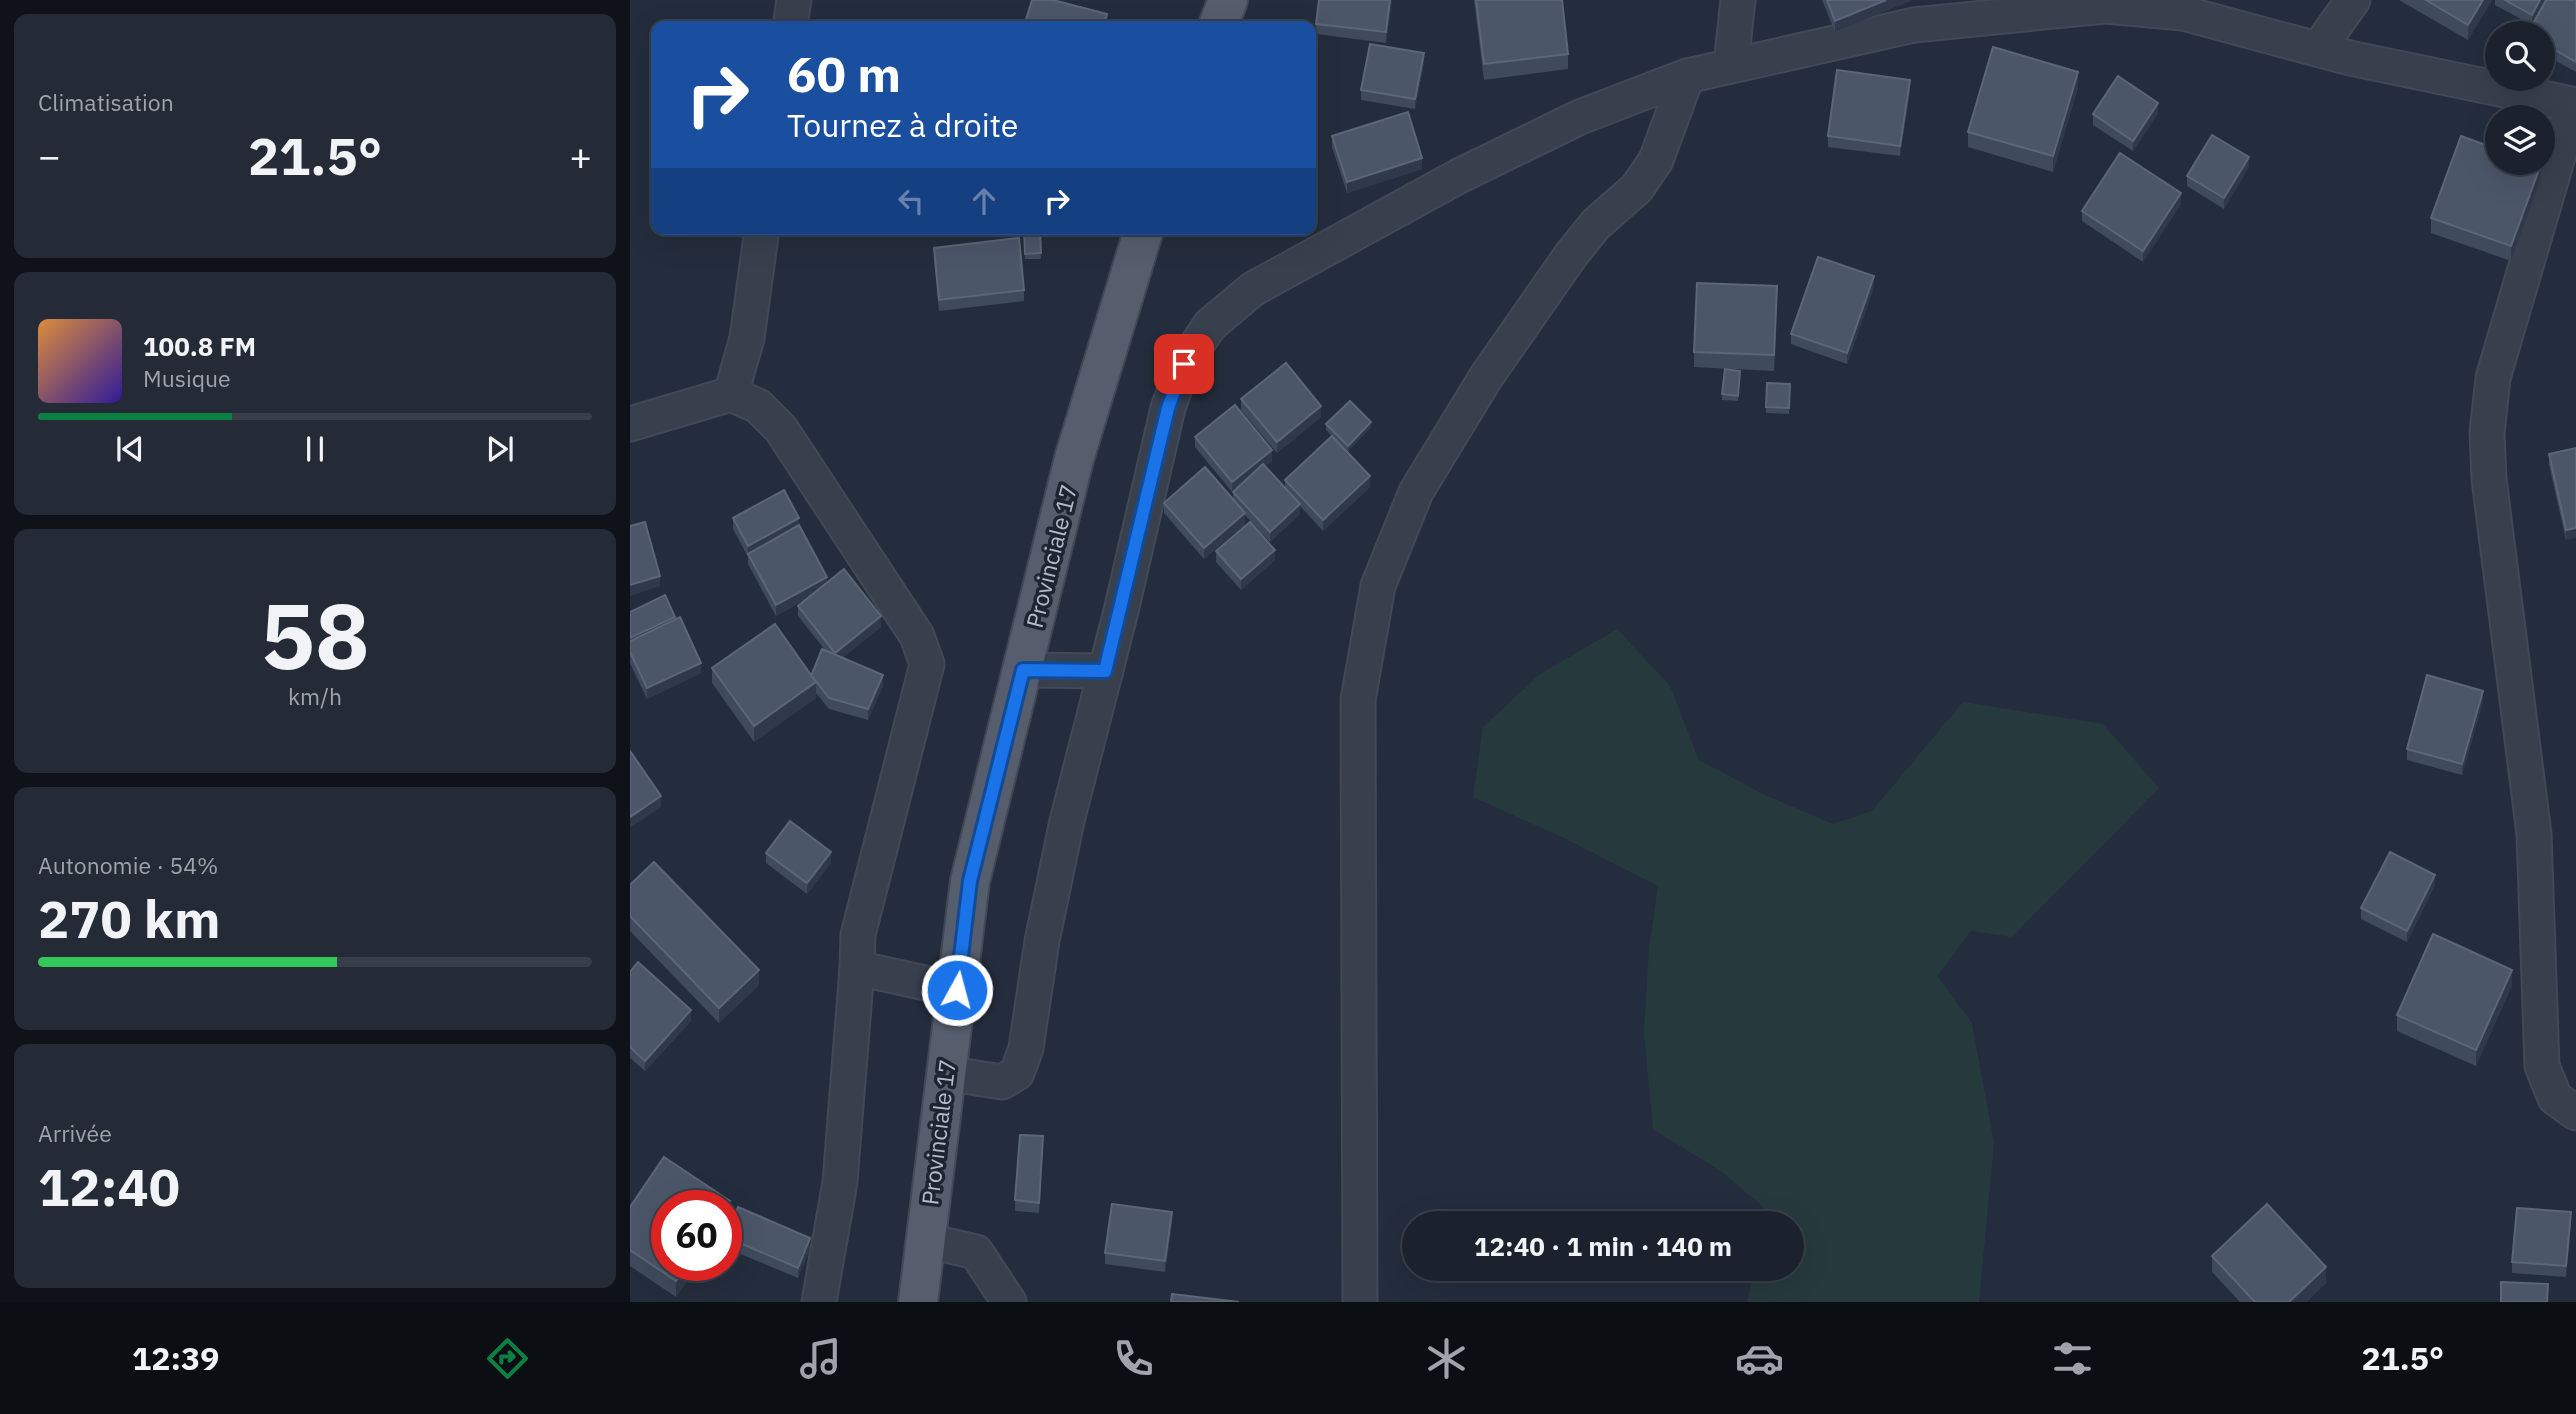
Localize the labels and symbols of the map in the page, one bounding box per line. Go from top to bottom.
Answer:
pin [1154,334,1214,394]
street label: Provinciale 17 [1019,481,1083,631]
position arrow [920,953,994,1027]
street label: Provinciale 17 [914,1058,962,1206]
speed limit sign: 60 [651,1190,742,1281]

